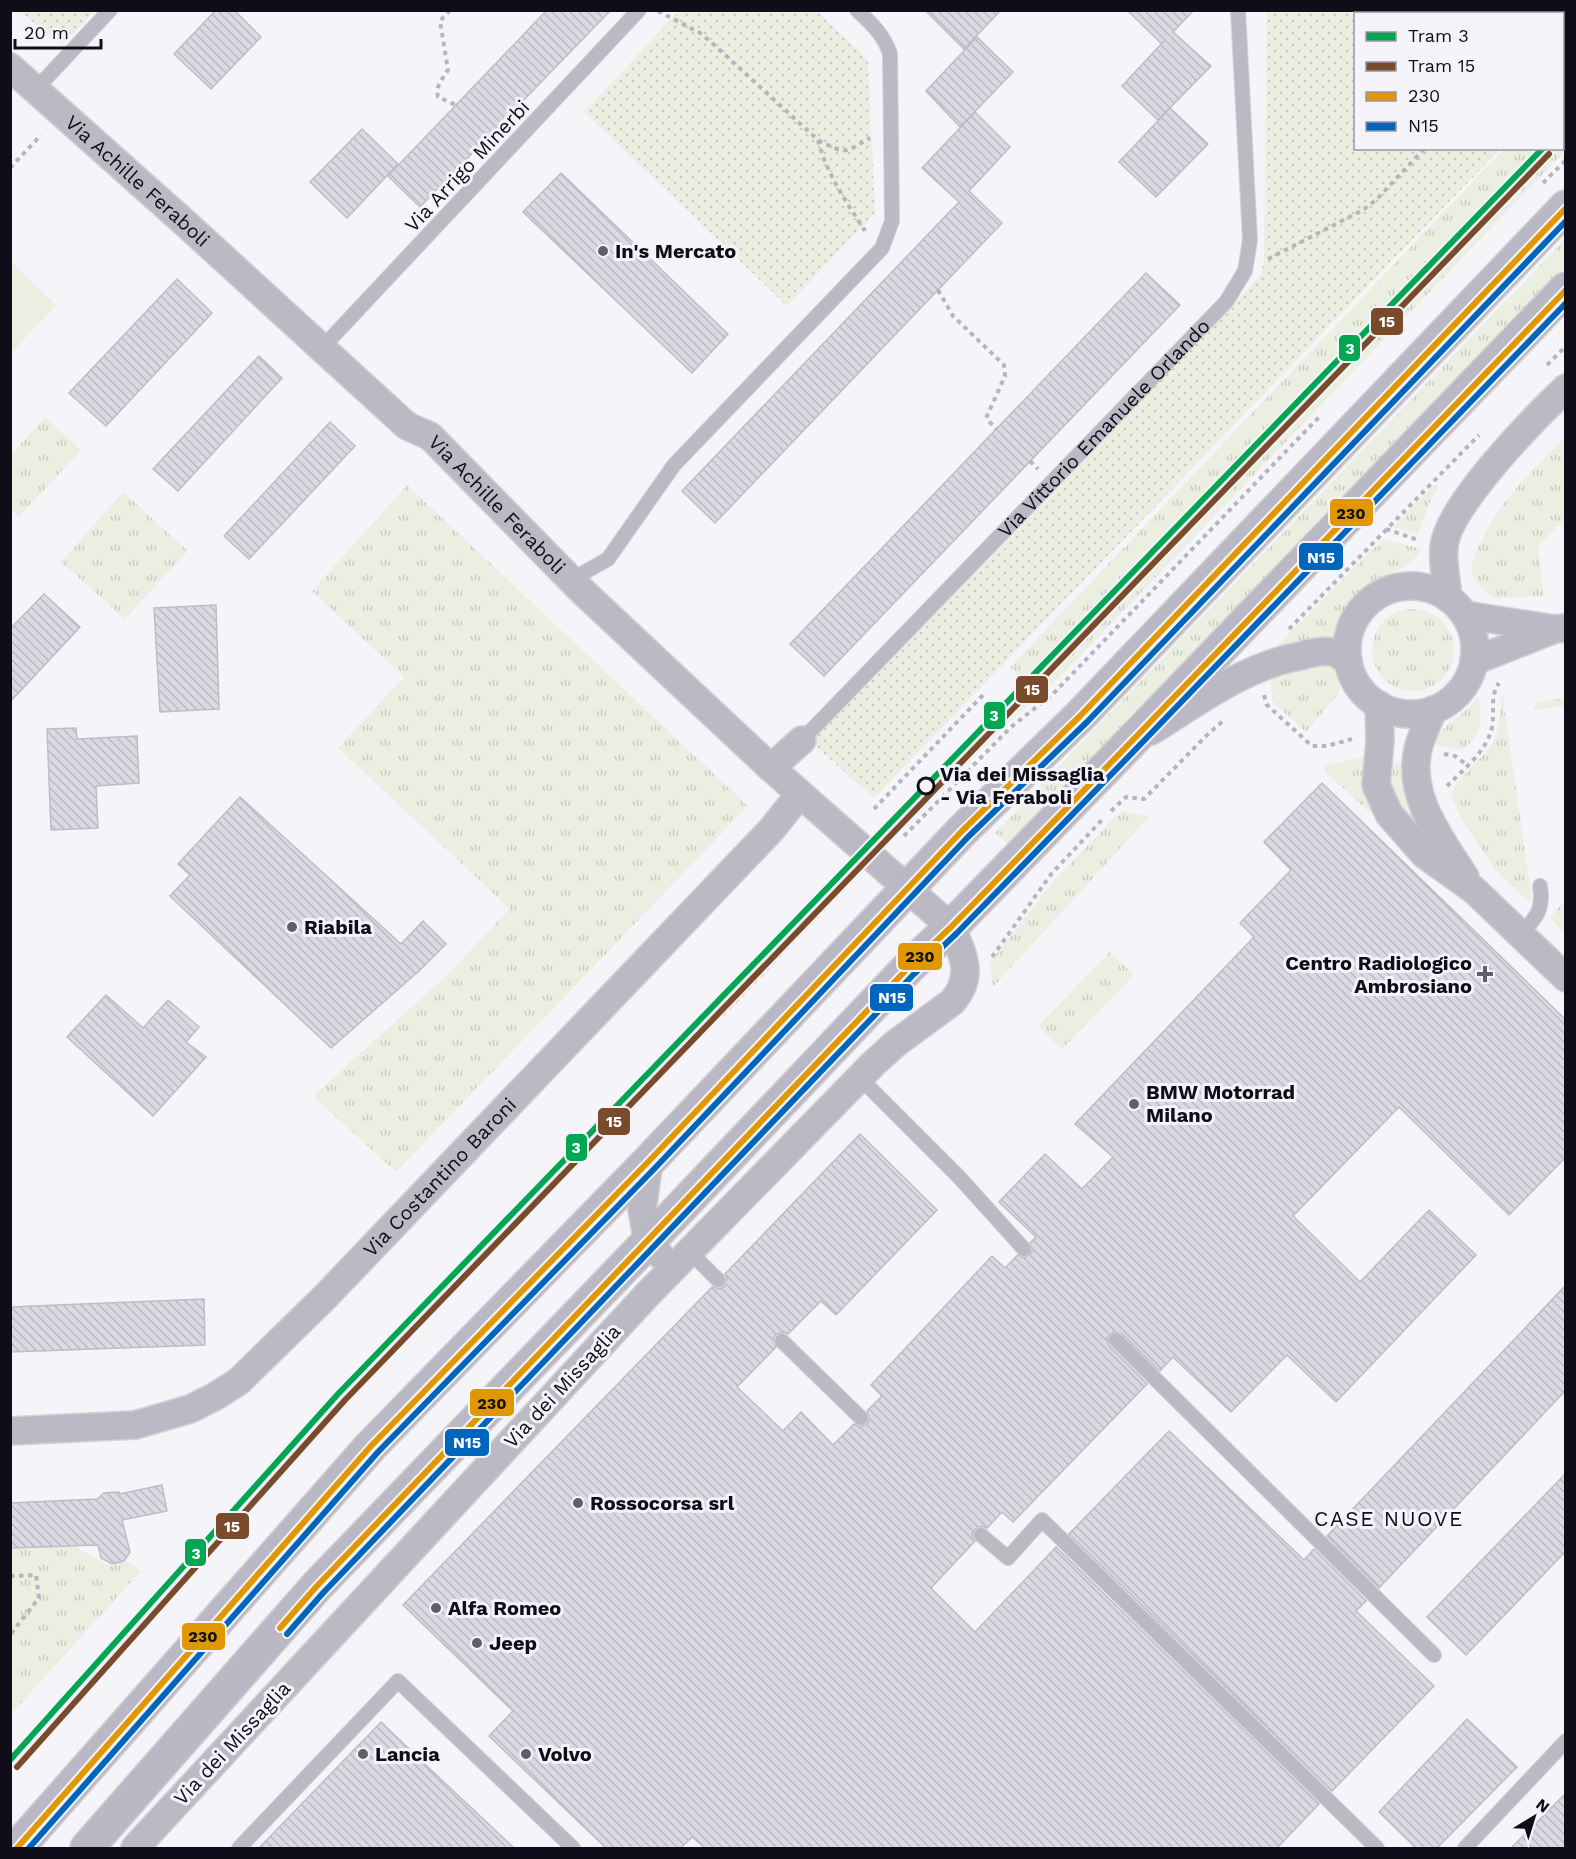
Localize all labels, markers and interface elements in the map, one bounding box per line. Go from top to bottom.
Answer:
scale bar [15,12,100,50]
legend [1354,12,1564,150]
text: 20 m [24,22,69,43]
text: Tram 3 [1408,25,1469,46]
text: Tram 15 [1408,55,1475,76]
text: 230 [1408,85,1440,106]
street label: Via Arrigo Minerbi [400,95,534,237]
street label: Via Achille Feraboli [60,110,215,252]
text: N15 [1408,115,1439,136]
place label: In's Mercato [615,239,736,263]
marker: In's Mercato [596,244,610,258]
line badge: 15 [1370,307,1404,336]
text: 15 [1379,312,1395,331]
street label: Via Vittorio Emanuele Orlando [993,314,1215,542]
line badge: 3 [1338,334,1361,362]
text: 3 [1345,339,1355,358]
street label: Via Achille Feraboli [423,430,571,579]
line badge: 230 [1329,498,1374,527]
text: 230 [1336,504,1366,523]
line badge: N15 [1298,542,1344,571]
text: N15 [1307,548,1335,567]
line badge: 15 [1015,675,1049,704]
text: 15 [1024,680,1040,699]
line badge: 3 [983,701,1006,730]
text: 3 [989,706,999,725]
place label: Via dei Missaglia - Via Feraboli [940,762,1105,809]
marker: Via dei Missaglia - Via Feraboli [917,777,935,795]
place label: Riabila [304,915,372,939]
marker: Riabila [285,920,299,934]
line badge: 230 [897,942,943,971]
text: 230 [905,947,935,966]
place label: Centro Radiologico Ambrosiano [1285,951,1472,998]
marker: Centro Radiologico Ambrosiano [1476,965,1494,983]
line badge: N15 [869,983,914,1012]
text: N15 [878,988,906,1007]
place label: BMW Motorrad Milano [1146,1080,1295,1127]
street label: Via Costantino Baroni [358,1092,521,1262]
marker: BMW Motorrad Milano [1127,1097,1141,1111]
line badge: 15 [597,1107,631,1136]
text: 15 [606,1112,622,1131]
line badge: 3 [565,1133,588,1162]
text: 3 [571,1138,581,1157]
street label: Via dei Missaglia [499,1319,625,1453]
line badge: 230 [469,1388,515,1417]
text: 230 [477,1394,507,1413]
line badge: N15 [444,1428,490,1457]
text: N15 [453,1433,481,1452]
place label: Rossocorsa srl [590,1491,735,1515]
marker: Rossocorsa srl [571,1496,585,1510]
district label: CASE NUOVE [1314,1506,1464,1531]
line badge: 15 [215,1512,250,1540]
text: 15 [224,1517,240,1536]
line badge: 3 [184,1538,207,1567]
text: 3 [191,1544,201,1563]
place label: Alfa Romeo [448,1596,561,1620]
marker: Alfa Romeo [429,1601,443,1615]
line badge: 230 [181,1622,226,1651]
text: 230 [188,1627,218,1646]
place label: Jeep [489,1631,537,1655]
marker: Jeep [470,1636,484,1650]
street label: Via dei Missaglia [169,1676,295,1810]
place label: Lancia [375,1742,440,1766]
place label: Volvo [538,1742,592,1766]
marker: Lancia [356,1747,370,1761]
marker: Volvo [519,1747,533,1761]
north arrow [1504,1787,1564,1847]
text: N [1532,1794,1553,1817]

